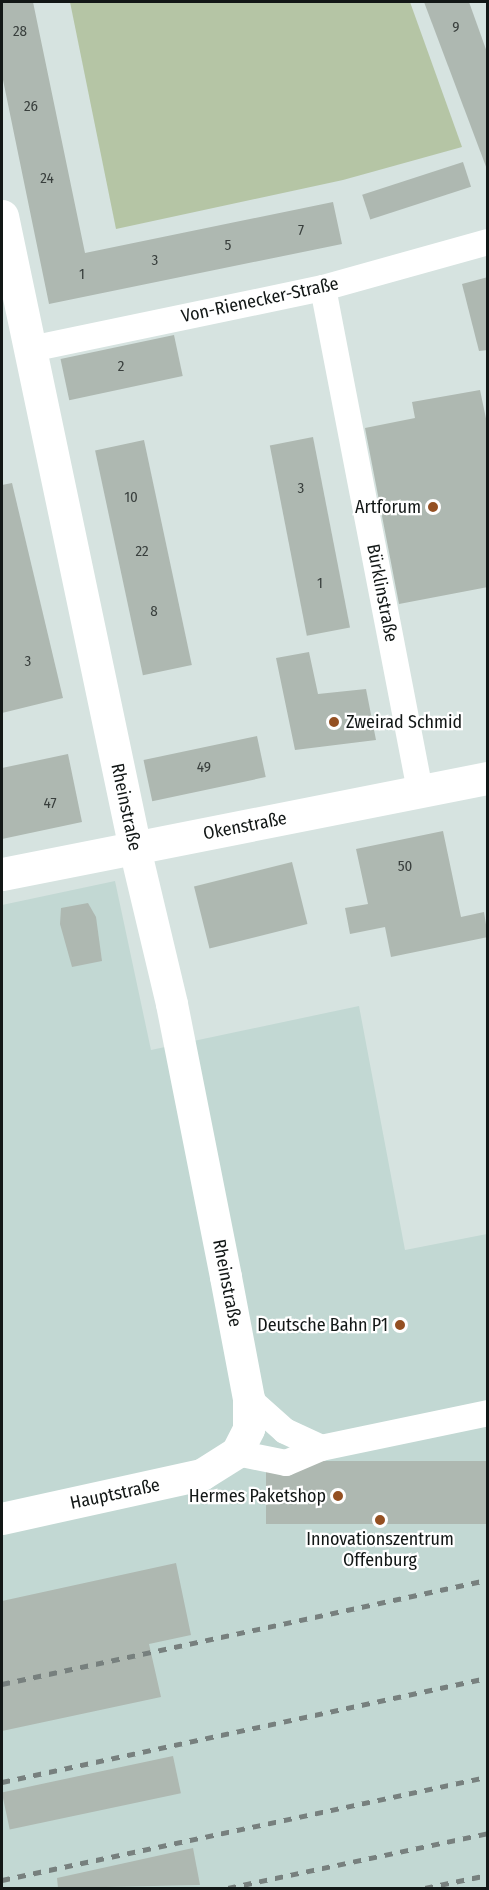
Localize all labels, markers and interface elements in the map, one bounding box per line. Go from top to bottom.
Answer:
house number: 9 [452,19,460,37]
house number: 28 [13,23,27,41]
house number: 26 [24,98,38,116]
house number: 24 [40,170,54,188]
house number: 7 [298,222,304,240]
house number: 5 [225,237,231,255]
house number: 3 [152,252,158,270]
house number: 1 [79,266,85,284]
street label: Von-Rienecker-Straße [179,273,341,327]
house number: 2 [118,358,124,376]
house number: 3 [298,480,304,498]
house number: 10 [124,489,138,507]
place label: Artforum [355,496,421,518]
marker: Artforum [426,500,440,514]
street label: Bürklinstraße [362,542,402,644]
house number: 22 [135,543,149,561]
house number: 1 [317,575,323,593]
house number: 8 [150,603,158,621]
house number: 3 [25,653,31,671]
place label: Zweirad Schmid [346,711,462,733]
marker: Zweirad Schmid [327,715,341,729]
house number: 49 [197,759,211,777]
street label: Rheinstraße [106,761,146,853]
house number: 47 [43,795,57,813]
street label: Okenstraße [201,807,289,845]
house number: 50 [398,858,412,876]
street label: Rheinstraße [208,1237,246,1329]
place label: Deutsche Bahn P1 [257,1314,388,1336]
marker: Deutsche Bahn P1 [393,1318,407,1332]
street label: Hauptstraße [68,1474,162,1514]
place label: Hermes Paketshop [189,1485,326,1507]
marker: Hermes Paketshop [331,1489,345,1503]
marker: Innovationszentrum Offenburg [373,1513,387,1527]
place label: Innovationszentrum Offenburg [306,1529,454,1572]

